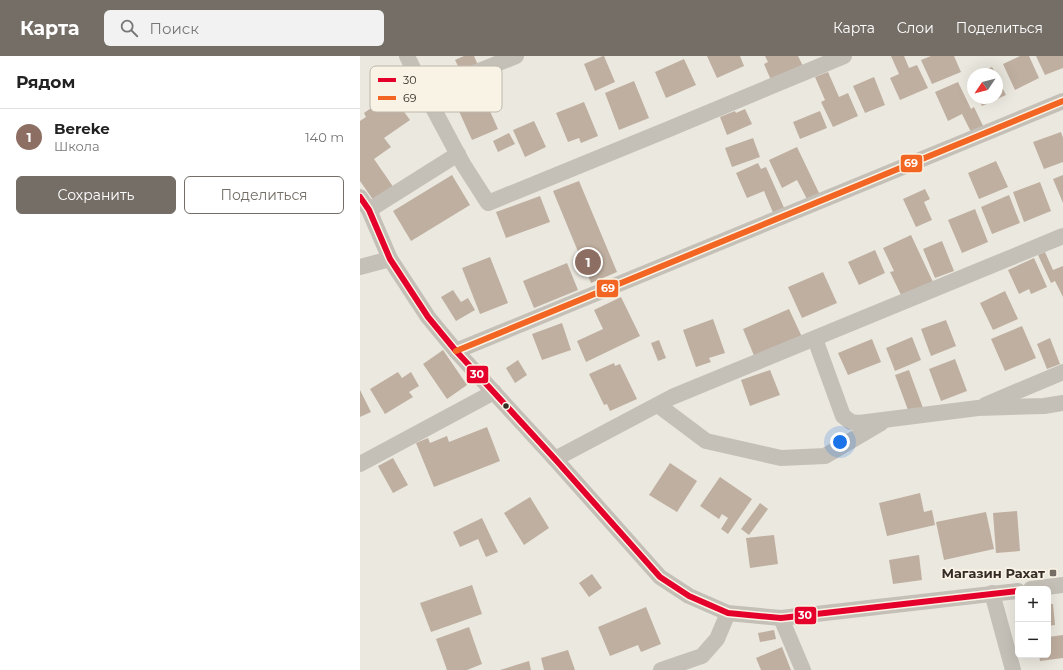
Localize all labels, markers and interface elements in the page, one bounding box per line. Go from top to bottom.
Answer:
search box [104,10,384,46]
text: Карта [20,17,80,40]
icon: search [118,17,140,39]
text: Поиск [150,19,199,38]
text: Карта [833,19,875,37]
text: Слои [897,19,934,37]
text: Поделиться [956,19,1043,37]
legend [370,66,502,112]
north arrow [967,68,1003,104]
text: Рядом [16,72,75,92]
text: 30 [403,73,417,87]
text: 69 [403,91,417,105]
text: Bereke [54,119,110,138]
text: 1 [26,129,32,145]
text: 140 m [305,129,344,145]
text: Школа [54,138,100,154]
line badge: 69 [900,154,923,173]
text: 69 [904,156,918,170]
button: Сохранить [16,176,176,214]
button: Поделиться [184,176,344,214]
pin: 1 [575,247,601,277]
line badge: 69 [596,279,619,298]
text: 69 [601,281,615,295]
line badge: 30 [466,365,489,384]
text: 30 [469,367,485,381]
unlabelled marker [501,401,511,411]
your location [830,432,850,452]
place label: Магазин Рахат [941,565,1045,581]
marker: Магазин Рахат [1048,568,1058,578]
map controls [1015,586,1051,658]
button: + [1015,586,1051,622]
line badge: 30 [794,606,817,625]
text: 30 [797,608,813,622]
button: − [1015,622,1051,658]

